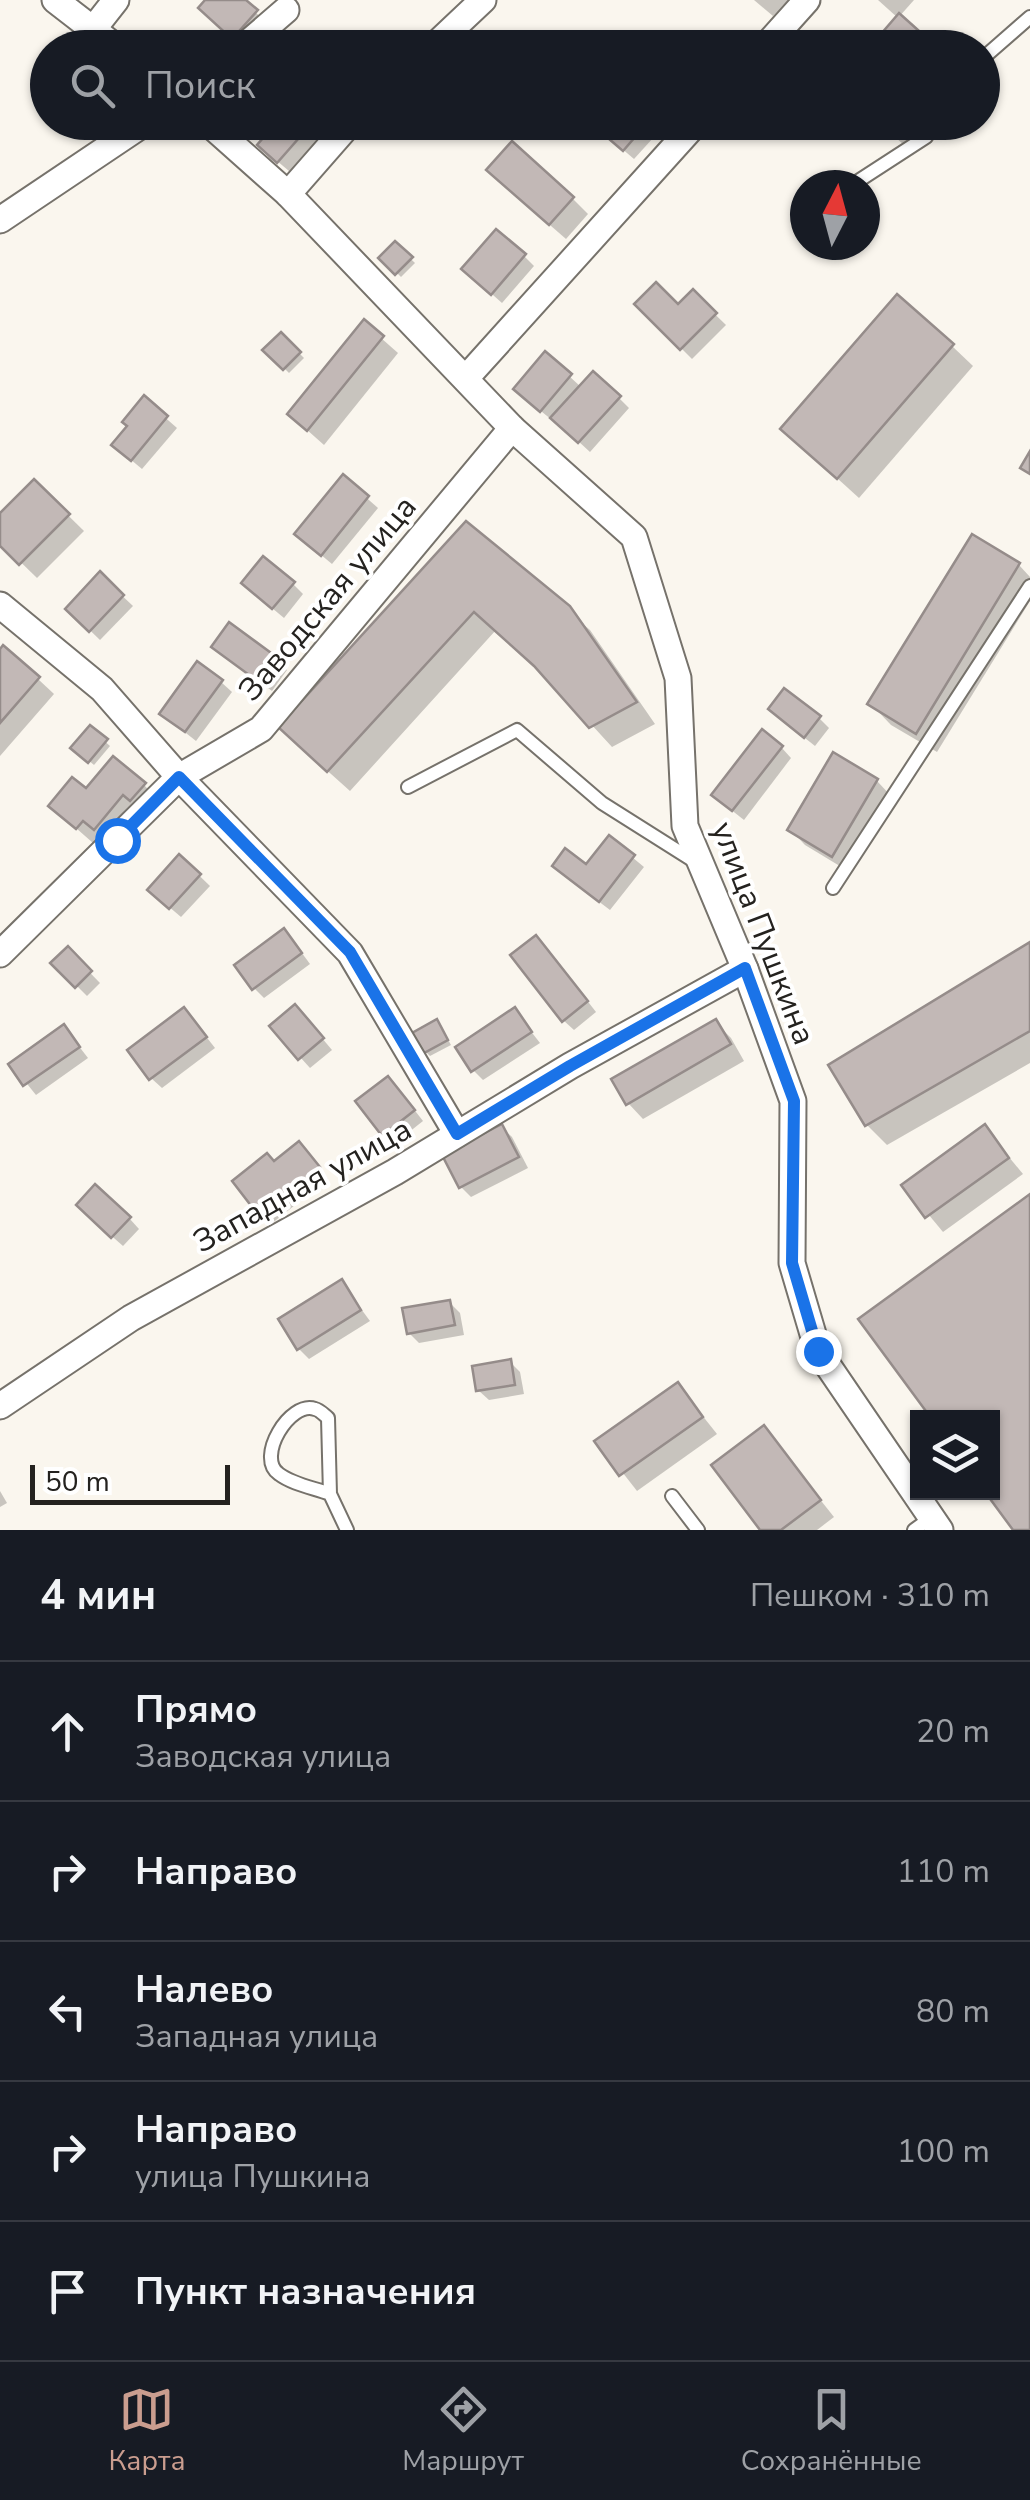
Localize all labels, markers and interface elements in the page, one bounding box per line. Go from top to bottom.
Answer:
search box [30,30,1000,140]
icon: search [65,58,120,113]
text: Поиск [145,60,255,111]
north arrow [790,170,880,260]
street label: Заводская улица [229,486,426,710]
street label: улица Пушкина [701,816,826,1051]
route start [95,818,141,864]
street label: Западная улица [185,1108,419,1263]
route end [796,1329,842,1375]
map controls [910,1410,1000,1500]
button: layers [910,1410,1000,1500]
scale bar [30,1460,230,1504]
text: 50 m [45,1463,110,1501]
text: 4 мин [40,1567,156,1624]
text: Пешком · 310 m [750,1574,990,1617]
text: Прямо [135,1684,257,1735]
icon: ahead [40,1704,95,1759]
text: 20 m [916,1710,990,1753]
text: Заводская улица [135,1735,391,1778]
icon: right [40,1844,95,1899]
text: Направо [135,1846,297,1897]
text: 110 m [897,1850,990,1893]
text: Налево [135,1964,274,2015]
icon: left [40,1984,95,2039]
text: 80 m [916,1990,990,2033]
text: Западная улица [135,2015,378,2058]
text: Направо [135,2104,297,2155]
icon: right [40,2124,95,2179]
text: 100 m [897,2130,990,2173]
text: улица Пушкина [135,2155,371,2198]
icon: arrive [40,2264,95,2319]
text: Пункт назначения [135,2266,476,2317]
tab: Карта [108,2382,186,2480]
tab: Маршрут [402,2382,524,2480]
tab: Сохранённые [741,2382,922,2480]

